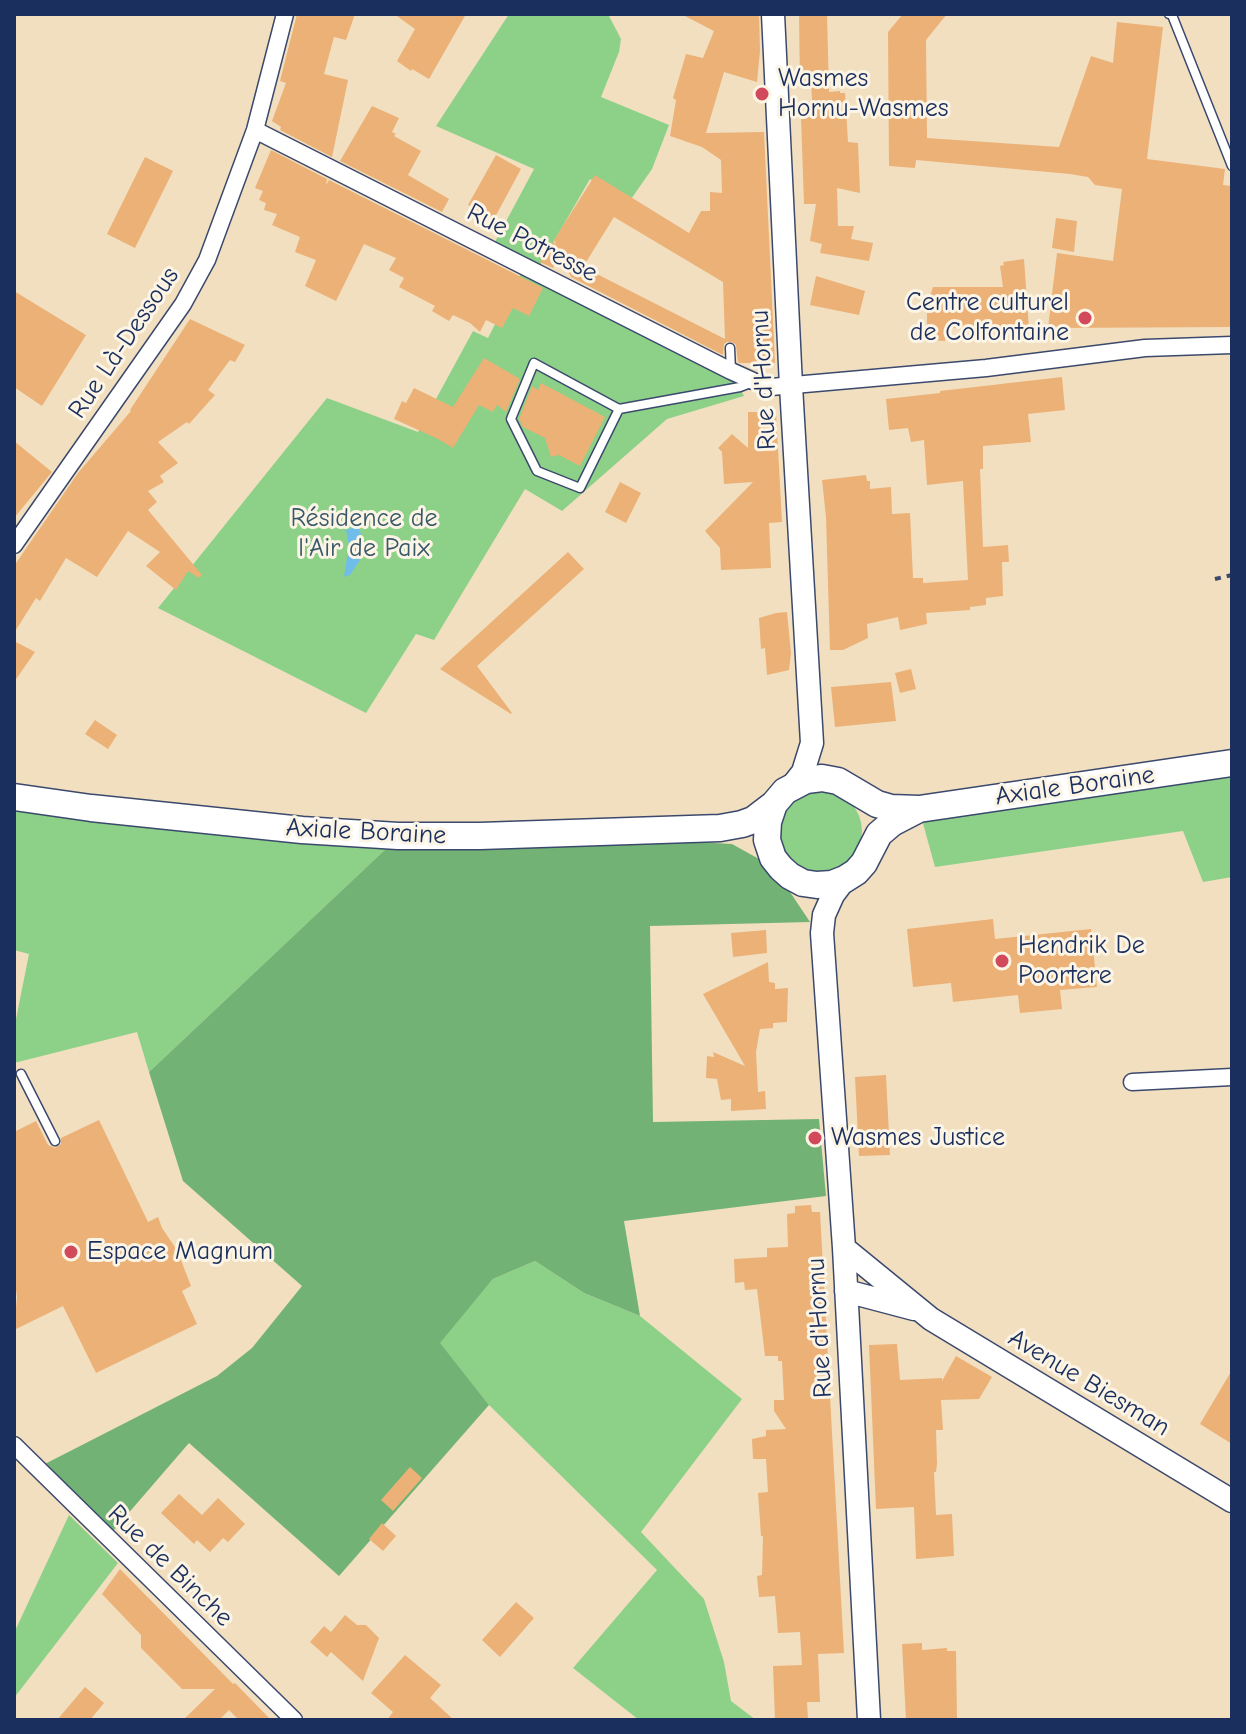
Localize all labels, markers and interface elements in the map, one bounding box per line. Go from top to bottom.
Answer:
place label: Wasmes Hornu-Wasmes [778,63,949,124]
marker: Wasmes Hornu-Wasmes [753,85,771,103]
street label: Rue Potresse [462,197,602,289]
street label: Rue Là-Dessous [62,261,186,425]
place label: Centre culturel de Colfontaine [906,287,1069,348]
street label: Rue d'Hornu [745,309,783,451]
marker: Centre culturel de Colfontaine [1076,309,1094,327]
park label: Résidence de l'Air de Paix [290,503,438,564]
street label: Axiale Boraine [993,759,1157,813]
street label: Axiale Boraine [285,812,447,852]
place label: Hendrik De Poortere [1018,930,1145,992]
marker: Hendrik De Poortere [993,952,1011,970]
place label: Wasmes Justice [831,1122,1005,1154]
marker: Wasmes Justice [806,1129,824,1147]
place label: Espace Magnum [87,1236,273,1268]
marker: Espace Magnum [62,1243,80,1261]
street label: Rue d'Hornu [801,1257,839,1399]
street label: Avenue Biesman [1003,1322,1175,1444]
street label: Rue de Binche [101,1499,239,1633]

